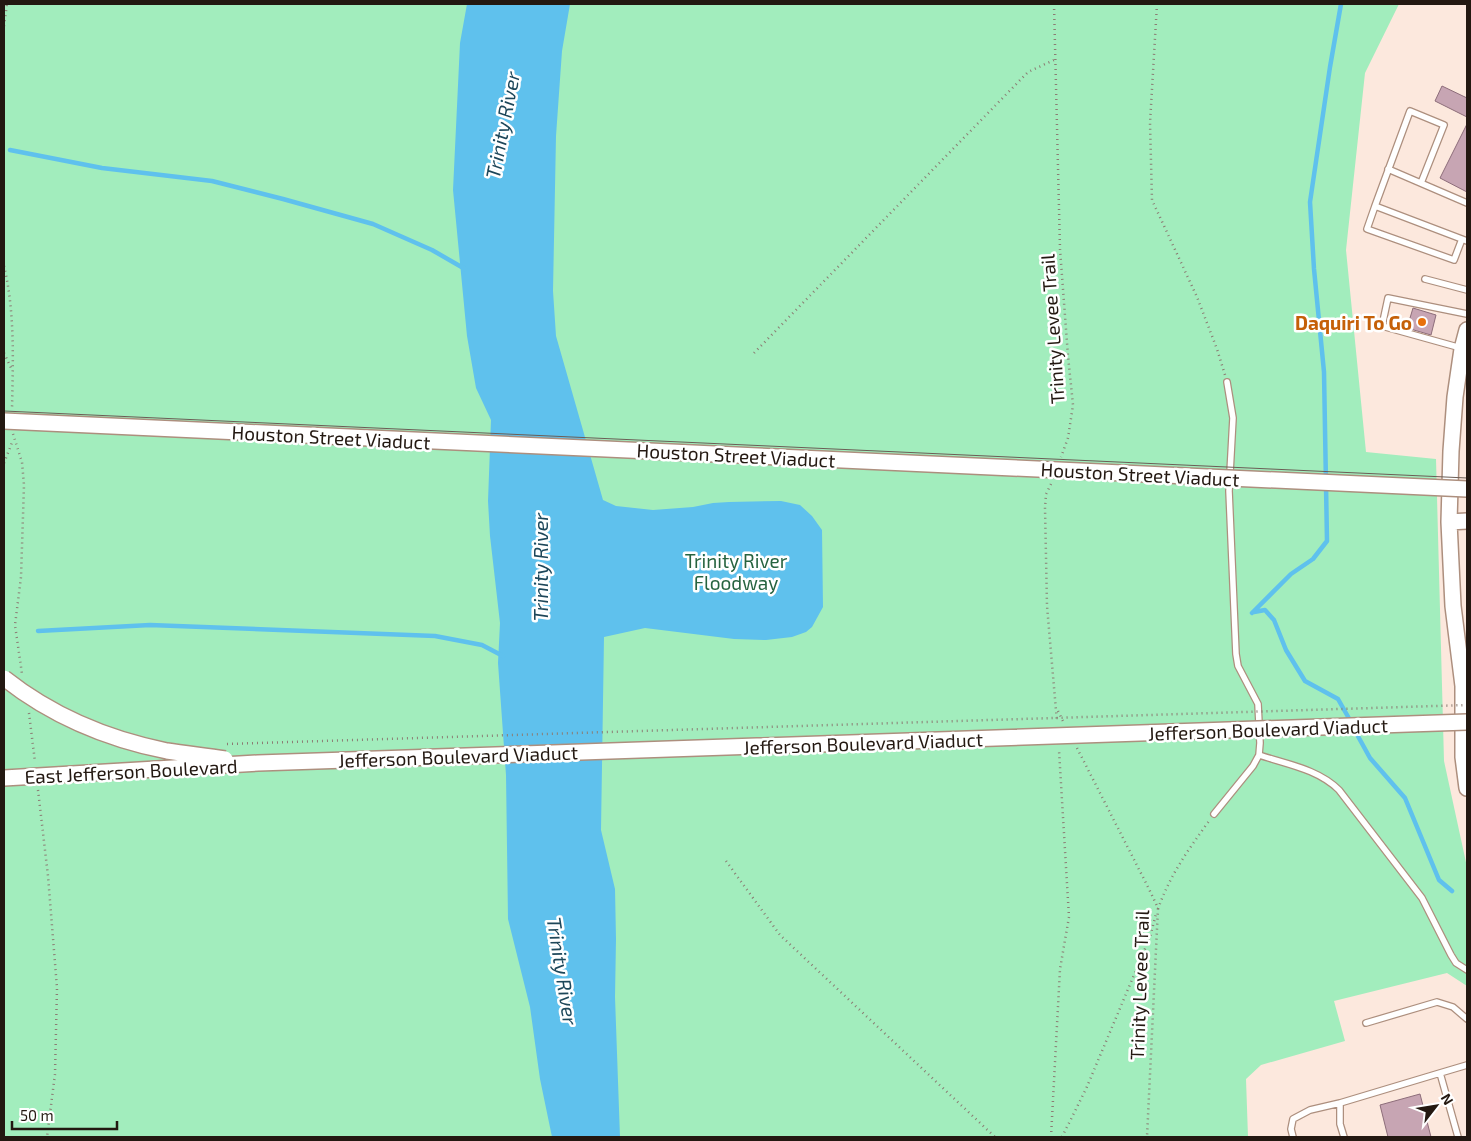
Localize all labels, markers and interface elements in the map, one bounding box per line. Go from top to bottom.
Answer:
water label: Trinity River [480,68,525,181]
street label: Trinity Levee Trail [1035,253,1069,405]
place label: Daquiri To Go [1295,311,1412,334]
marker: Daquiri To Go [1416,316,1428,328]
street label: Houston Street Viaduct [231,420,431,454]
street label: Houston Street Viaduct [636,438,836,472]
street label: Houston Street Viaduct [1040,457,1240,491]
water label: Trinity River [528,512,553,621]
park label: Trinity River Floodway [685,549,788,594]
street label: Jefferson Boulevard Viaduct [1148,713,1388,745]
street label: Jefferson Boulevard Viaduct [743,727,983,759]
street label: Jefferson Boulevard Viaduct [338,740,578,772]
street label: East Jefferson Boulevard [24,754,238,788]
street label: Trinity Levee Trail [1125,909,1153,1060]
water label: Trinity River [542,915,584,1028]
north arrow [1411,1081,1461,1131]
text: N [1438,1090,1457,1108]
scale bar [12,1098,118,1130]
text: 50 m [20,1106,54,1124]

